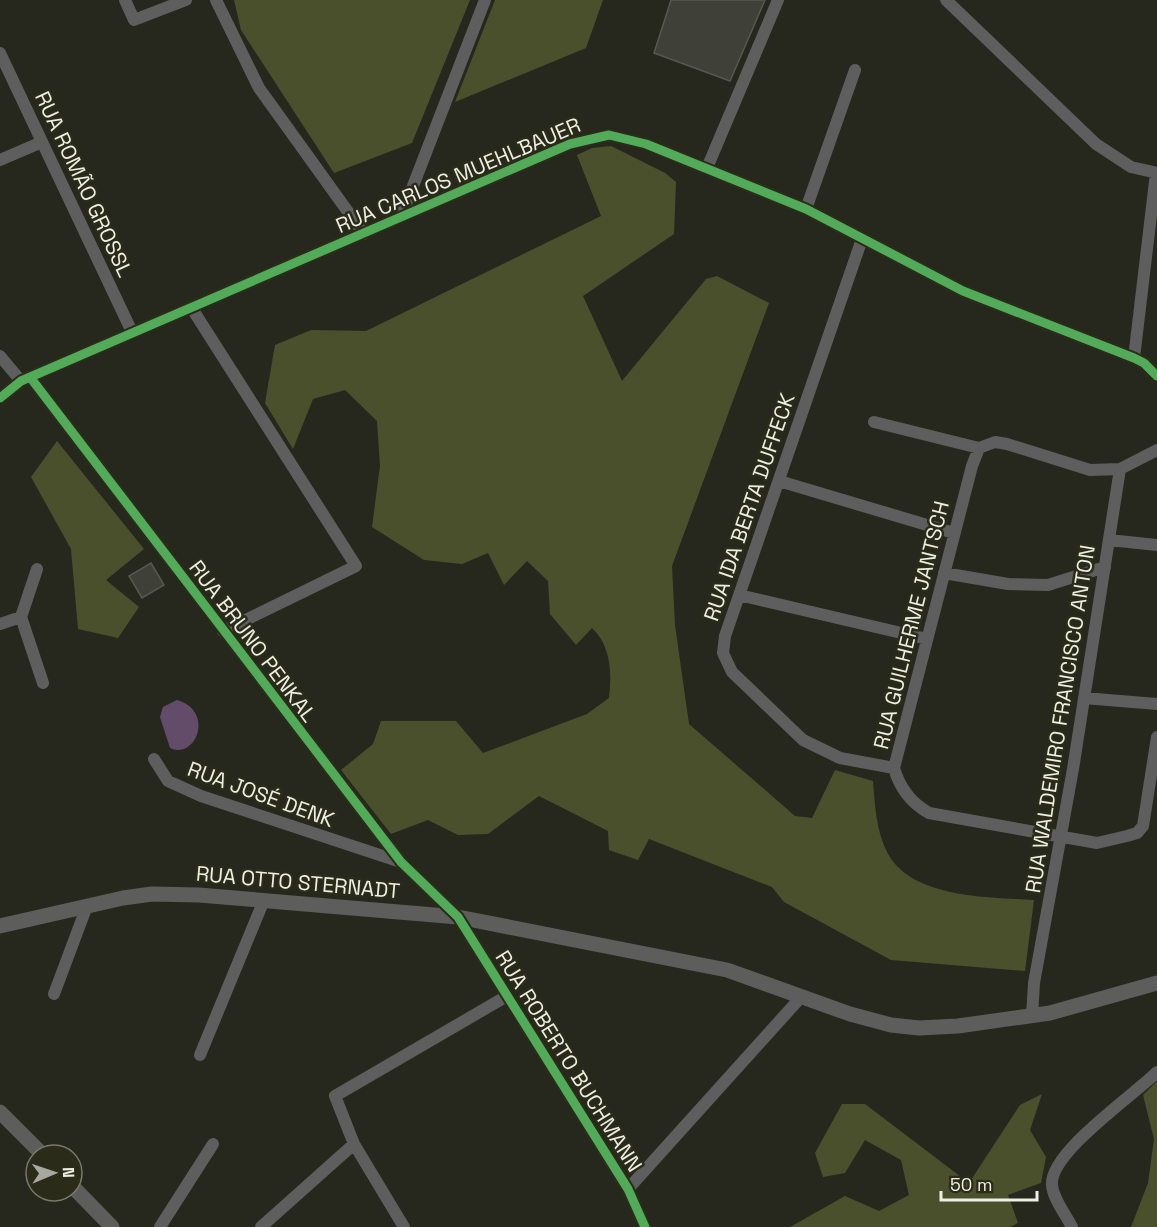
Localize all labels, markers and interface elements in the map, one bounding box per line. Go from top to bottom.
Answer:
street label: RUA ROMÃO GROSSL [29,87,139,281]
street label: RUA CARLOS MUEHLBAUER [331,111,585,239]
street label: RUA IDA BERTA DUFFECK [697,389,801,624]
street label: RUA GUILHERME JANTSCH [867,498,955,752]
street label: RUA WALDEMIRO FRANCISCO ANTON [1019,543,1101,895]
street label: RUA BRUNO PENKAL [183,555,323,727]
street label: RUA JOSÉ DENK [184,755,338,833]
street label: RUA OTTO STERNADT [195,860,401,904]
street label: RUA ROBERTO BUCHMANN [490,945,648,1177]
north arrow [24,1143,84,1203]
scale bar [941,1164,1037,1202]
text: N [58,1167,79,1178]
text: 50 m [950,1173,992,1196]

